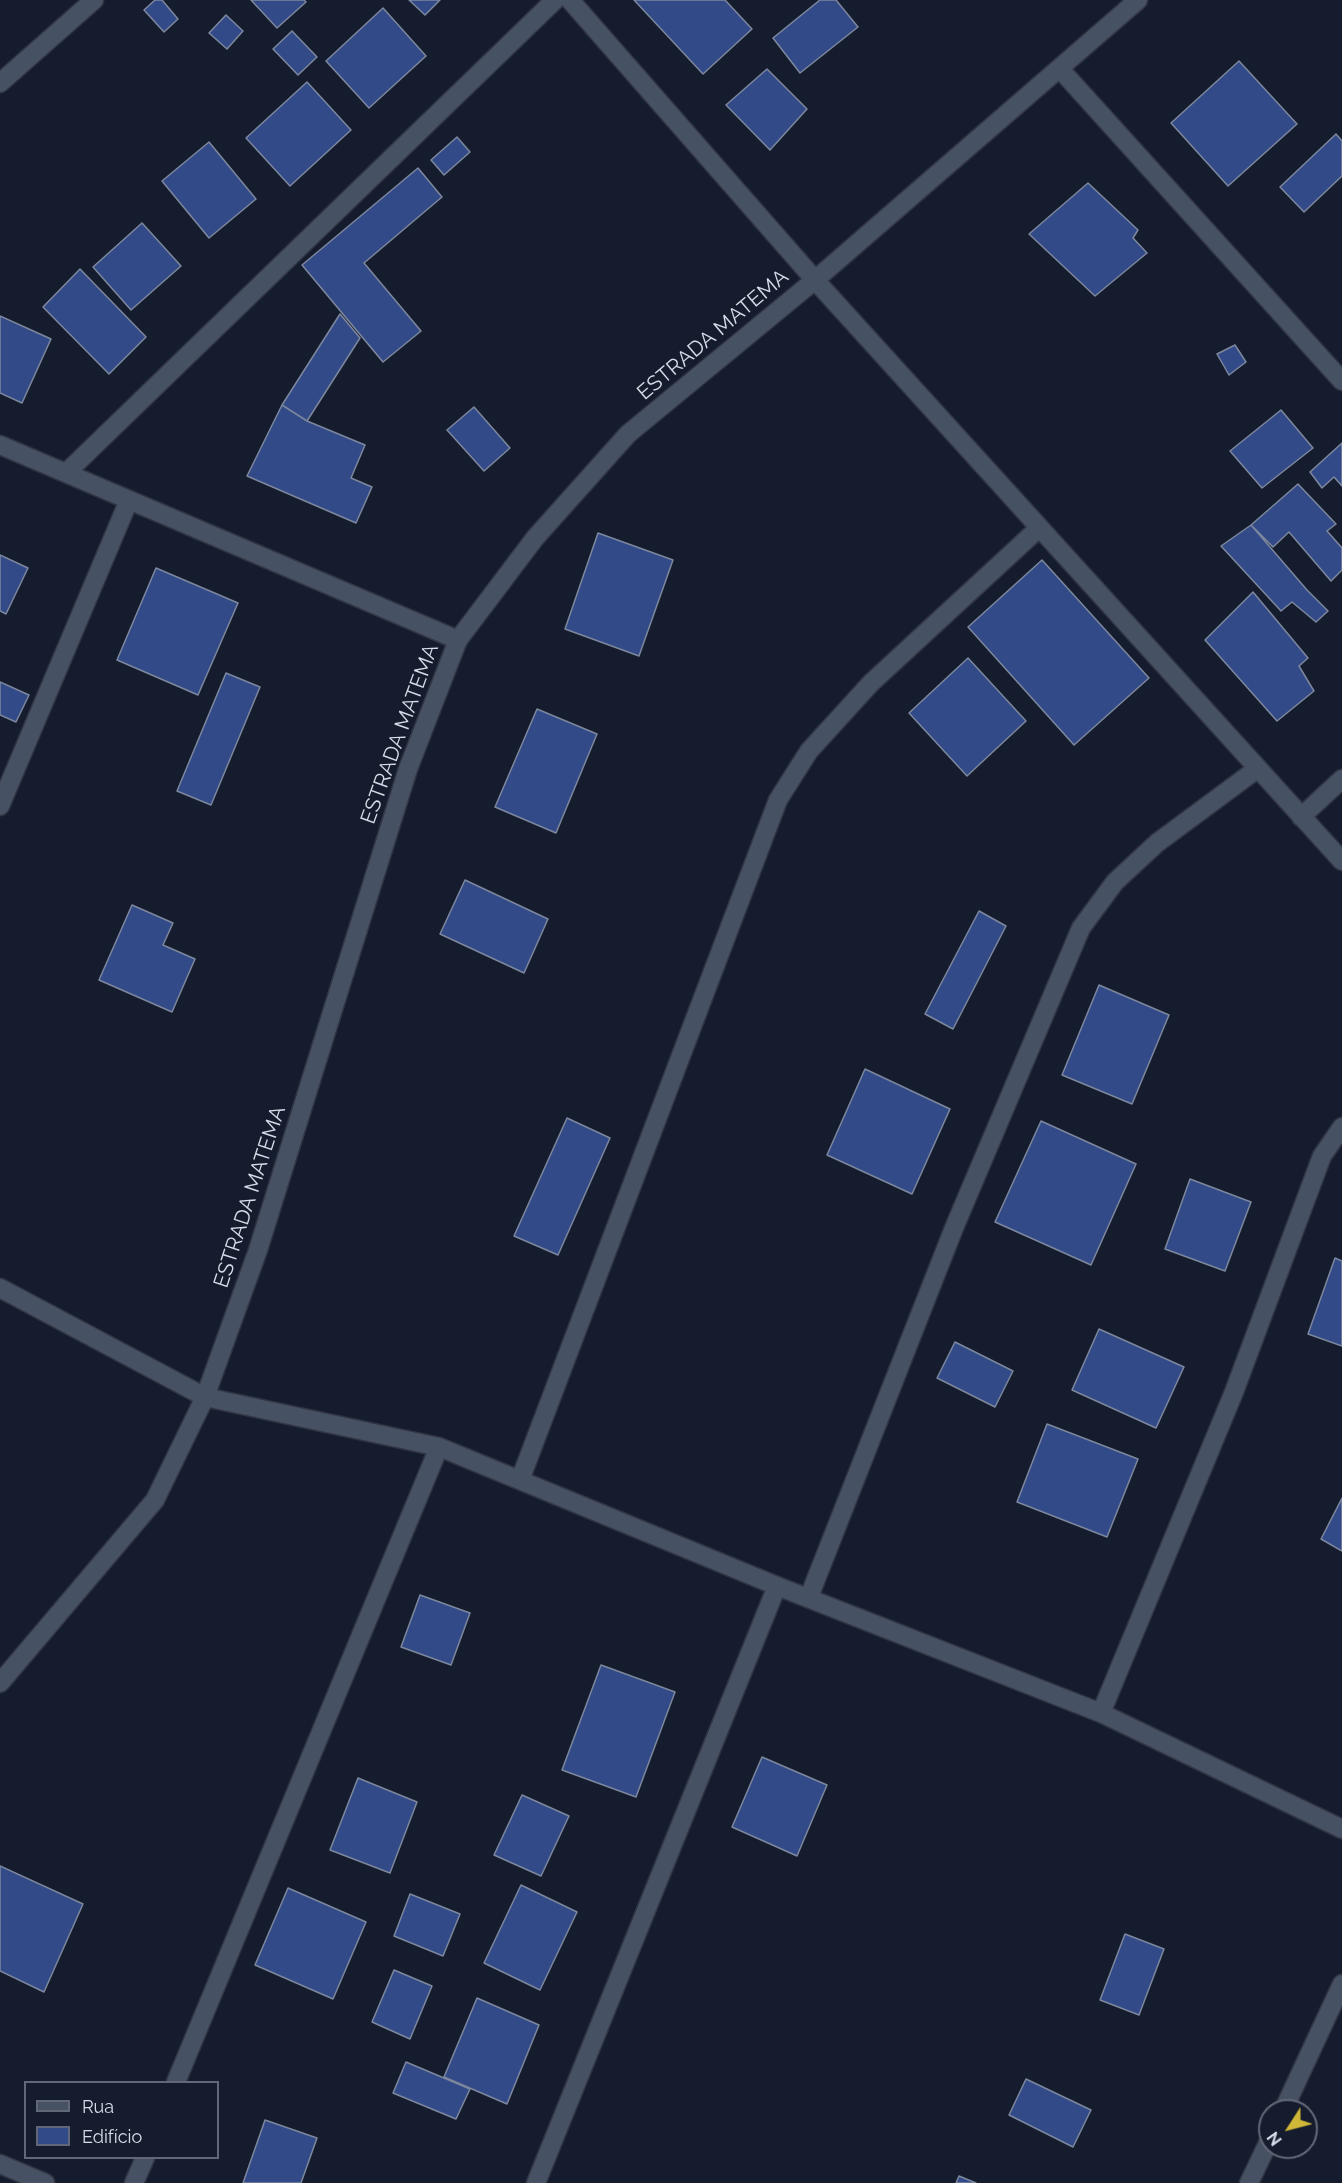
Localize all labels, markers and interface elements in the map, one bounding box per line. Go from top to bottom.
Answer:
street label: ESTRADA MATEMA [632,264,794,406]
street label: ESTRADA MATEMA [356,641,444,827]
street label: ESTRADA MATEMA [209,1103,291,1291]
legend [24,2081,219,2159]
text: Rua [82,2096,114,2117]
north arrow [1258,2099,1318,2159]
text: Edifício [82,2126,142,2147]
text: N [1263,2128,1286,2149]

